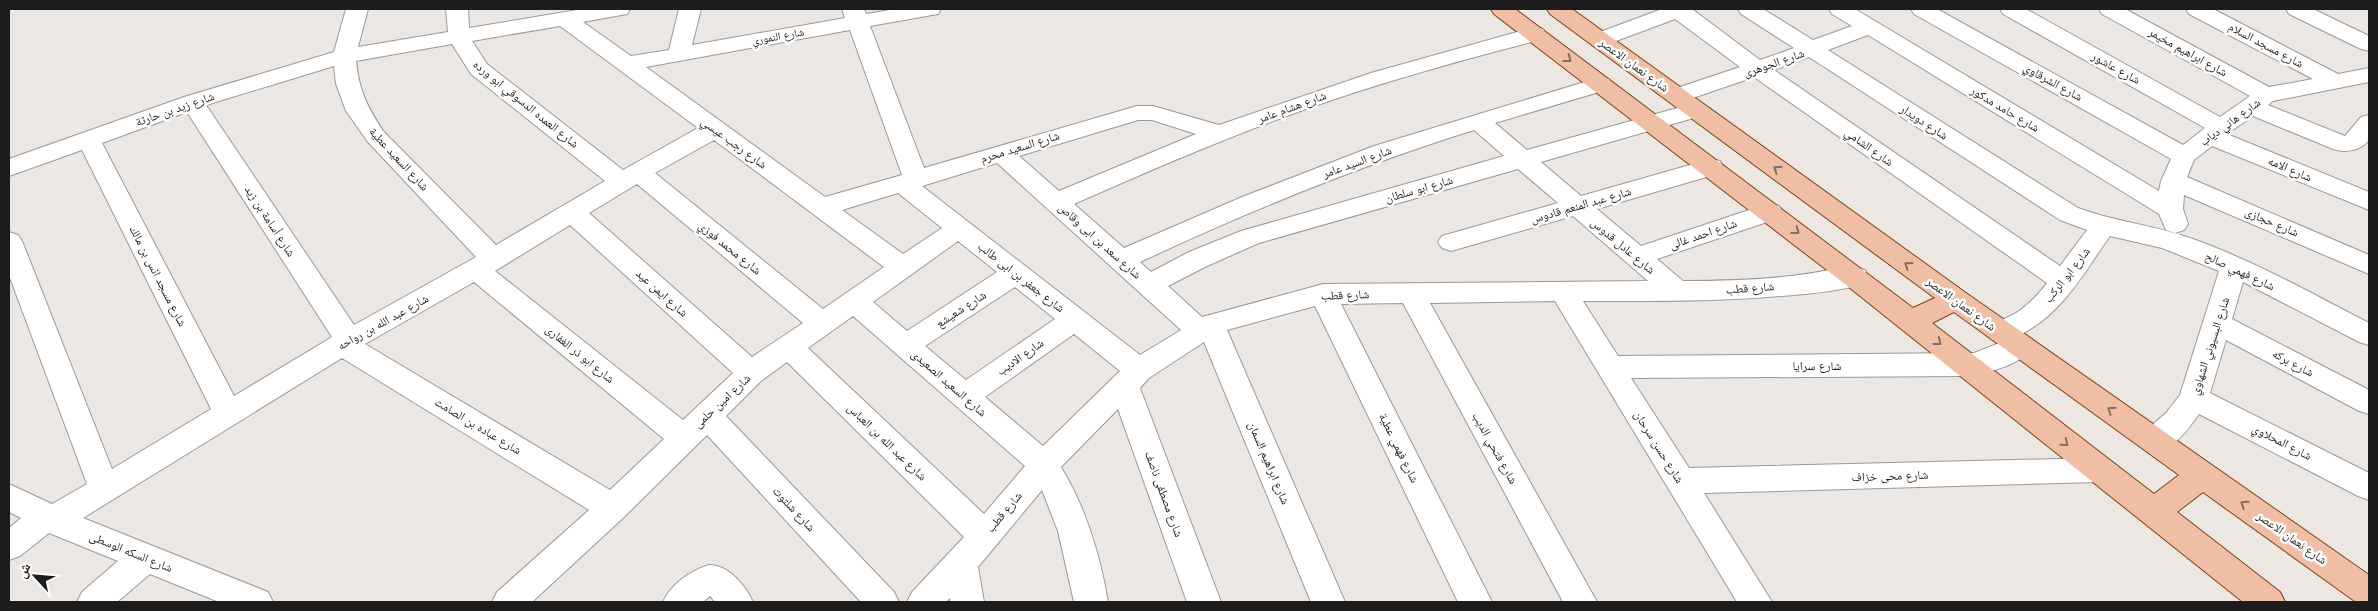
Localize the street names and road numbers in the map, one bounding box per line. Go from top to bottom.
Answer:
street label: شارع مسجد السلام [2226,19,2306,72]
street label: شارع ابراهيم مخيمر [2145,24,2230,80]
street label: شارع النموري [751,26,806,49]
street label: شارع نعمان الاعصر [1595,35,1671,96]
street label: شارع الجوهرى [1742,46,1807,81]
street label: شارع عاشور [2088,48,2143,88]
street label: شارع العمده الدسوقي ابو ورده [468,57,582,153]
street label: شارع الشرقاوي [2019,60,2085,107]
street label: شارع حامد مدكور [1967,82,2042,136]
street label: شارع هشام عامر [1255,88,1329,127]
street label: شارع زيد بن حارثة [134,89,217,130]
street label: شارع هاني دياب [2197,95,2265,151]
street label: شارع دويدار [1896,101,1951,143]
street label: شارع رجب عيسي [696,114,770,174]
street label: شارع السعيد عطية [365,125,432,194]
street label: شارع الشامي [1840,125,1896,171]
street label: شارع السعيد محرم [979,128,1062,167]
street label: شارع السيد عامر [1320,143,1394,182]
street label: شارع الامه [2266,154,2314,185]
street label: شارع ابو سلطان [1384,173,1455,206]
street label: شارع أسامة بن زيد [241,183,298,260]
street label: شارع عبد المنعم قادوس [1529,184,1633,227]
street label: شارع سعد بن ابى وقاص [1055,200,1144,283]
street label: شارع حجازى [2243,204,2301,241]
street label: شارع عادل قدوس [1588,215,1658,278]
street label: شارع احمد غالى [1667,216,1739,253]
street label: شارع محمد فوزي [694,219,764,280]
street label: شارع مسجد انس بن مالك [125,223,190,330]
street label: شارع جعفر بن ابى طالب [974,239,1067,316]
street label: شارع ابو الركب [2041,244,2094,306]
street label: شارع فهمي صالح [2202,249,2277,296]
street label: شارع ايمن عيد [633,266,691,321]
street label: شارع نعمان الاعصر [1922,274,1998,335]
street label: شارع قطب [1725,279,1775,298]
street label: شارع قطب [1320,287,1370,304]
street label: شارع شعيشع [933,288,989,331]
street label: شارع عبد الله بن رواحه [335,291,431,354]
street label: شارع البسيوني الشهاوي [2188,295,2235,398]
street label: شارع ابو ذر الغفارى [542,322,617,387]
street label: شارع الاديب [994,336,1047,379]
street label: شارع بركه [2270,346,2316,381]
street label: شارع السعيد الصعيدى [908,347,989,420]
street label: شارع سرايا [1793,359,1842,374]
street label: شارع امين حلمى [691,371,754,432]
street label: شارع عباده بن الصامت [432,395,524,458]
street label: شارع عبد الله بن العباس [844,401,930,484]
street label: شارع حسن سرحان [1630,408,1687,486]
street label: شارع فتحي الديب [1467,410,1521,488]
street label: شارع فهمي عطية [1373,411,1422,486]
street label: شارع ابراهيم السمان [1244,420,1293,507]
street label: شارع المحلاوي [2249,421,2314,466]
street label: شارع مصطفى ناصف [1141,449,1186,539]
street label: شارع محى خزاف [1851,468,1929,485]
street label: شارع شلتوت [769,484,818,535]
street label: شارع قطب [983,489,1026,536]
street label: شارع نعمان الاعصر [2253,508,2330,568]
street label: شارع السكه الوسطى [87,529,175,576]

